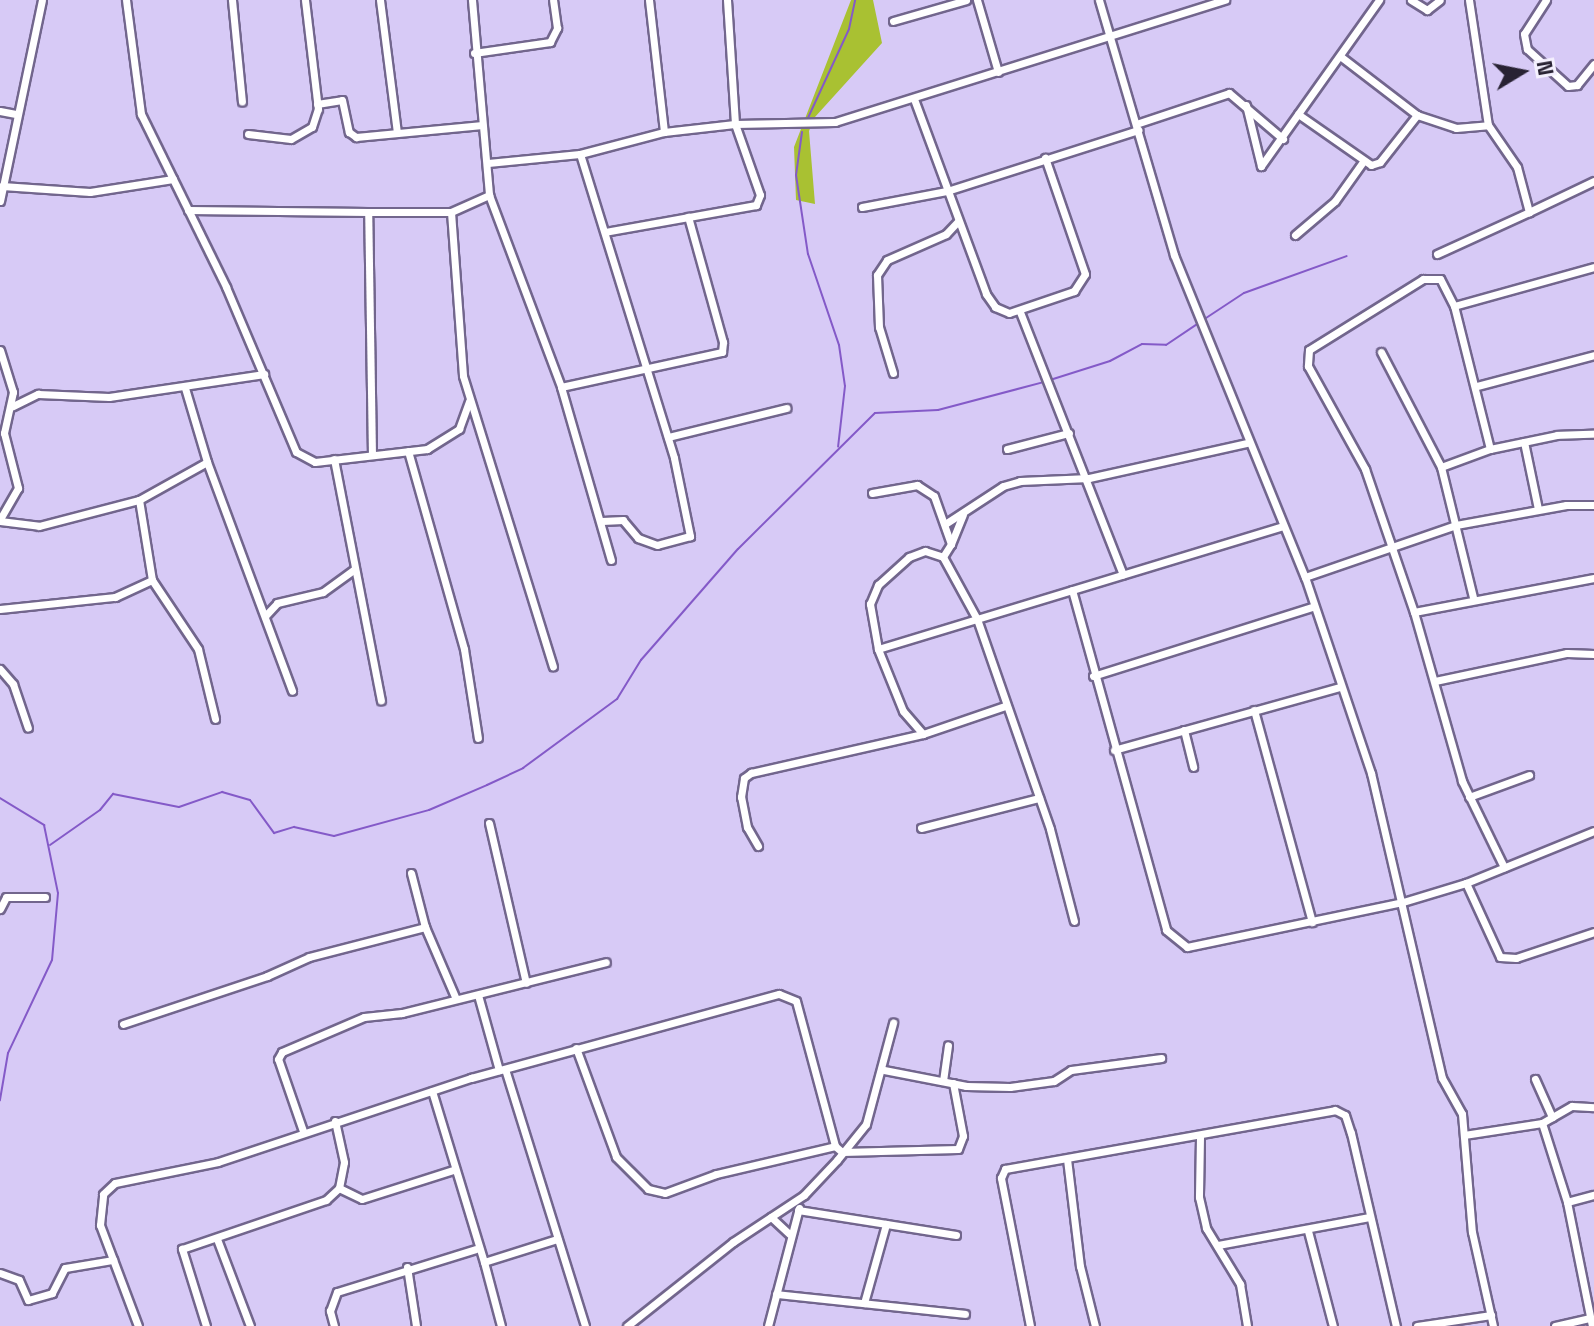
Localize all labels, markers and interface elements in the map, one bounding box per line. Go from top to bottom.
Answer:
north arrow [1482,32,1562,112]
text: N [1531,58,1561,78]

